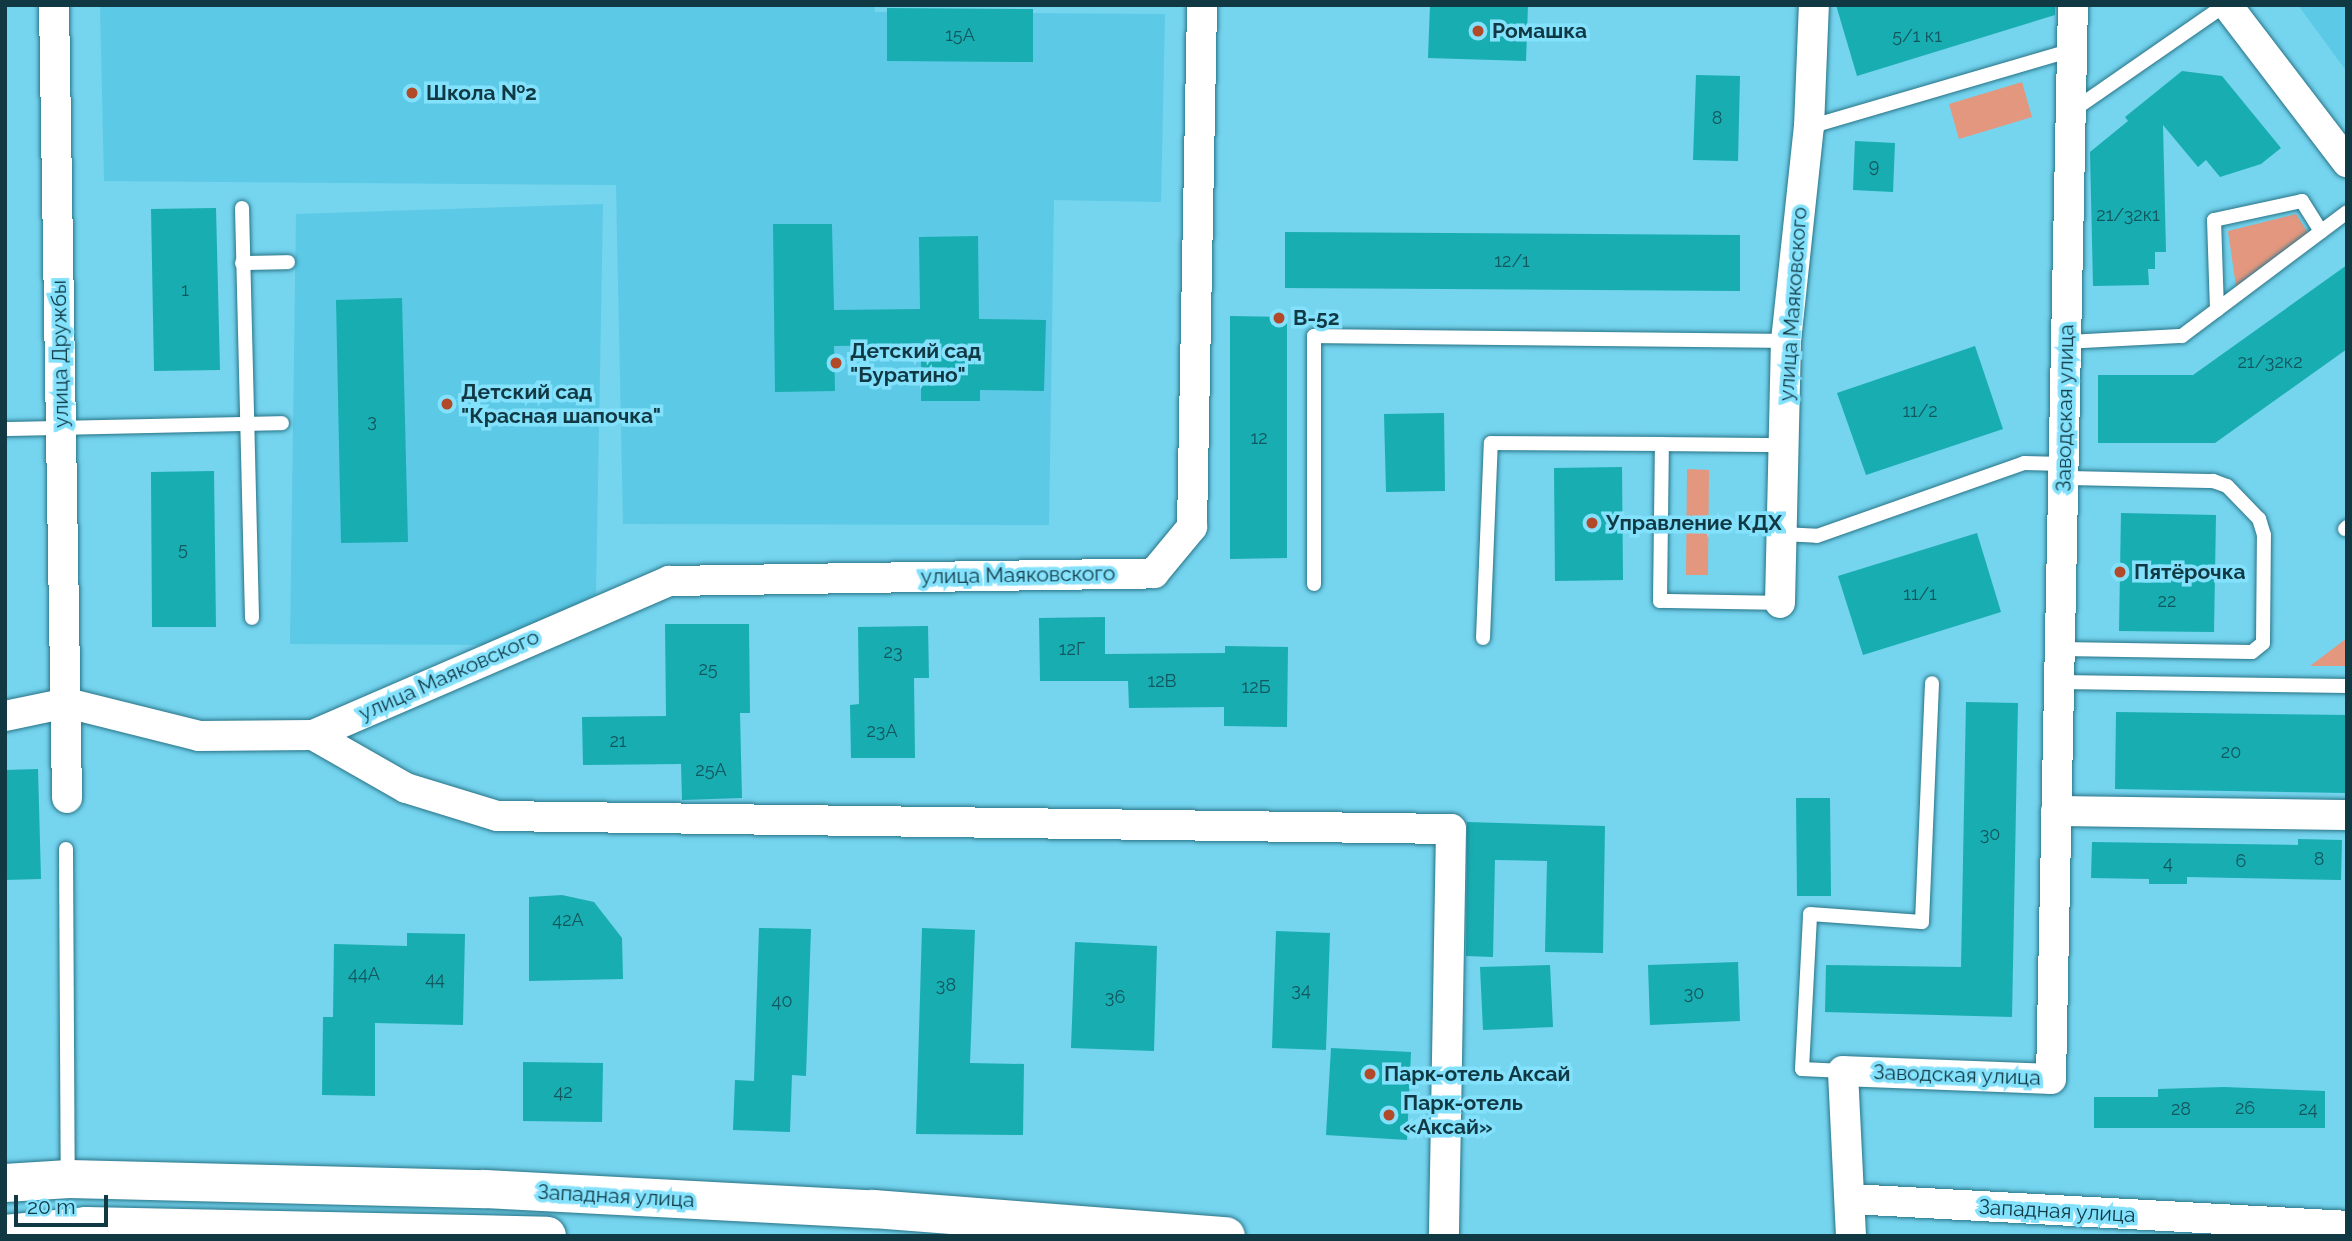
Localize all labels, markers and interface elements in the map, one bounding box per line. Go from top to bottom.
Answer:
place label: Ромашка [1492,18,1587,44]
marker: Ромашка [1470,23,1486,39]
house number: 15А [945,24,975,46]
house number: 5/1 к1 [1892,25,1942,47]
place label: Школа №2 [426,80,537,106]
marker: Школа №2 [404,85,420,101]
house number: 8 [1712,107,1722,129]
house number: 9 [1869,155,1879,177]
house number: 21/32к1 [2096,204,2160,226]
street label: улица Маяковского [1774,206,1812,402]
house number: 12/1 [1494,250,1530,272]
house number: 1 [181,279,189,301]
street label: улица Дружбы [46,280,74,428]
place label: В-52 [1293,305,1340,331]
marker: В-52 [1271,310,1287,326]
street label: Заводская улица [2051,324,2079,492]
place label: Детский сад "Буратино" [850,338,981,388]
house number: 21/32к2 [2237,351,2303,373]
marker: Детский сад "Буратино" [828,355,844,371]
place label: Детский сад "Красная шапочка" [461,379,661,429]
marker: Детский сад "Красная шапочка" [439,396,455,412]
house number: 11/2 [1902,400,1938,422]
house number: 3 [367,410,377,432]
house number: 12 [1250,427,1268,449]
place label: Управление КДХ [1606,510,1782,536]
marker: Управление КДХ [1584,515,1600,531]
house number: 5 [178,538,188,560]
place label: Пятёрочка [2134,559,2246,585]
street label: улица Маяковского [920,561,1116,589]
marker: Пятёрочка [2112,564,2128,580]
house number: 11/1 [1903,583,1937,605]
house number: 22 [2158,590,2176,612]
street label: улица Маяковского [355,624,543,726]
house number: 12Г [1059,638,1085,660]
house number: 23 [884,641,902,663]
house number: 25 [698,658,718,680]
house number: 12В [1147,670,1177,692]
house number: 12Б [1242,676,1270,698]
house number: 23А [866,720,898,742]
house number: 21 [609,730,627,752]
house number: 20 [2221,741,2241,763]
house number: 25А [695,759,727,781]
house number: 30 [1980,823,2000,845]
house number: 8 [2314,848,2324,870]
house number: 6 [2236,850,2246,872]
house number: 4 [2163,852,2173,874]
house number: 42А [552,909,584,931]
house number: 44А [348,963,380,985]
house number: 44 [425,968,445,990]
house number: 38 [936,974,956,996]
house number: 34 [1291,979,1311,1001]
house number: 30 [1684,982,1704,1004]
house number: 36 [1105,986,1125,1008]
house number: 40 [772,990,792,1012]
street label: Заводская улица [1872,1059,2042,1091]
place label: Парк-отель Аксай [1384,1061,1571,1087]
marker: Парк-отель Аксай [1362,1066,1378,1082]
house number: 42 [553,1081,573,1103]
place label: Парк-отель «Аксай» [1403,1090,1523,1140]
house number: 26 [2235,1097,2255,1119]
house number: 28 [2171,1098,2191,1120]
house number: 24 [2298,1098,2318,1120]
marker: Парк-отель «Аксай» [1381,1107,1397,1123]
street label: Западная улица [537,1179,695,1213]
scale bar [18,1182,112,1226]
text: 20 m [27,1194,75,1219]
street label: Западная улица [1978,1194,2136,1228]

